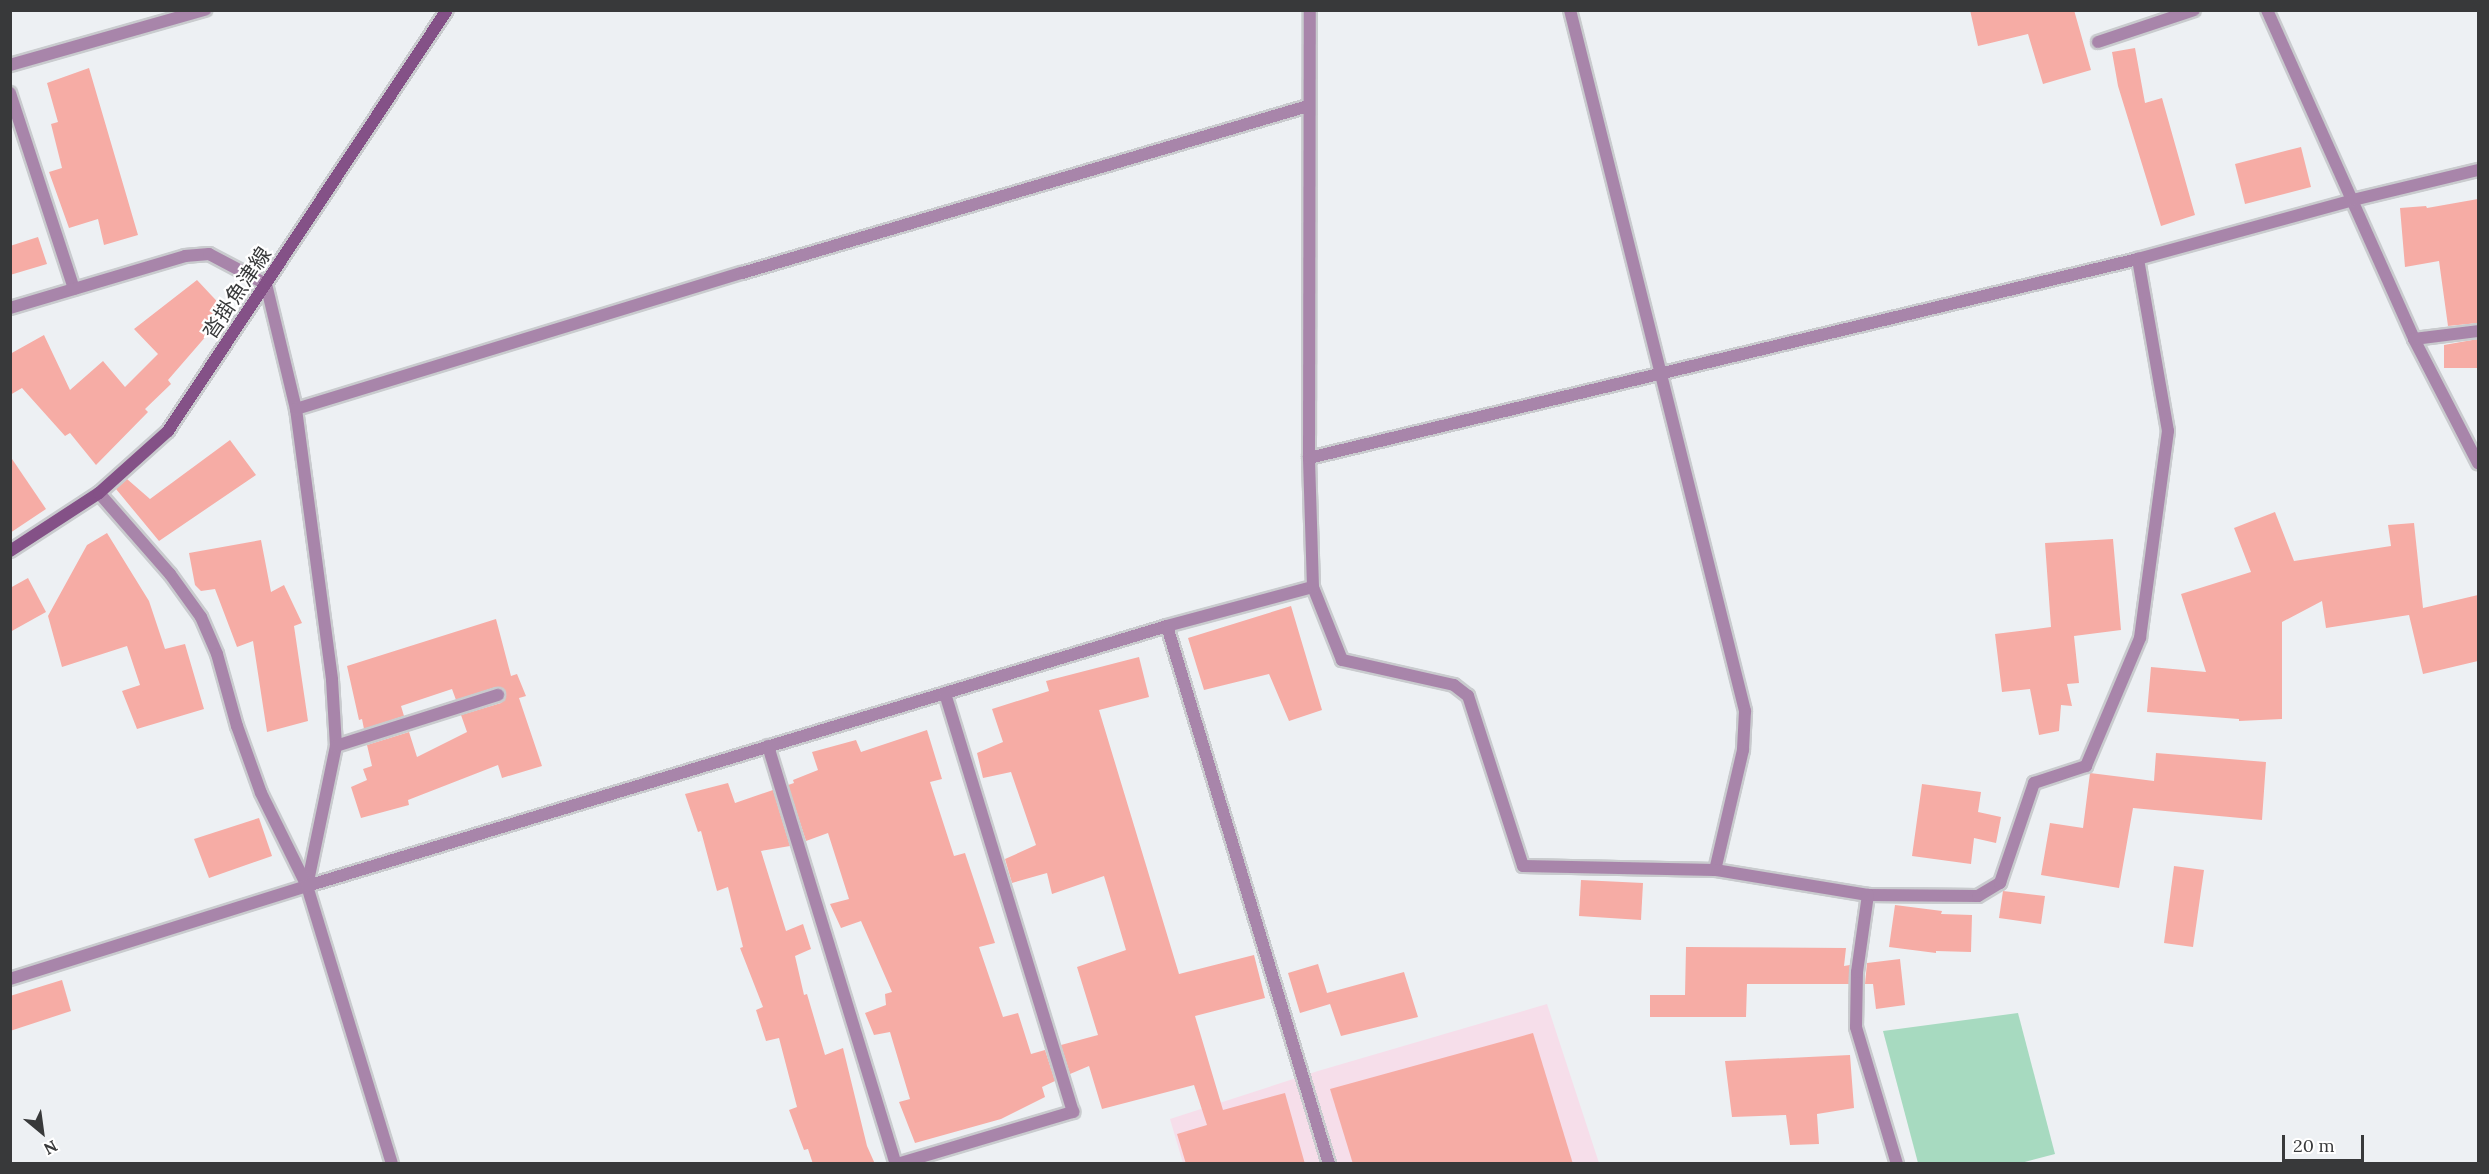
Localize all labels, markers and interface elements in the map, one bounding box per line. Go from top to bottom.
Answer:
street label: 沓掛魚津線 [197,242,277,344]
north arrow [12,1102,72,1162]
scale bar [2285,1123,2368,1161]
text: 20 m [2293,1134,2335,1157]
text: N [40,1136,61,1159]

